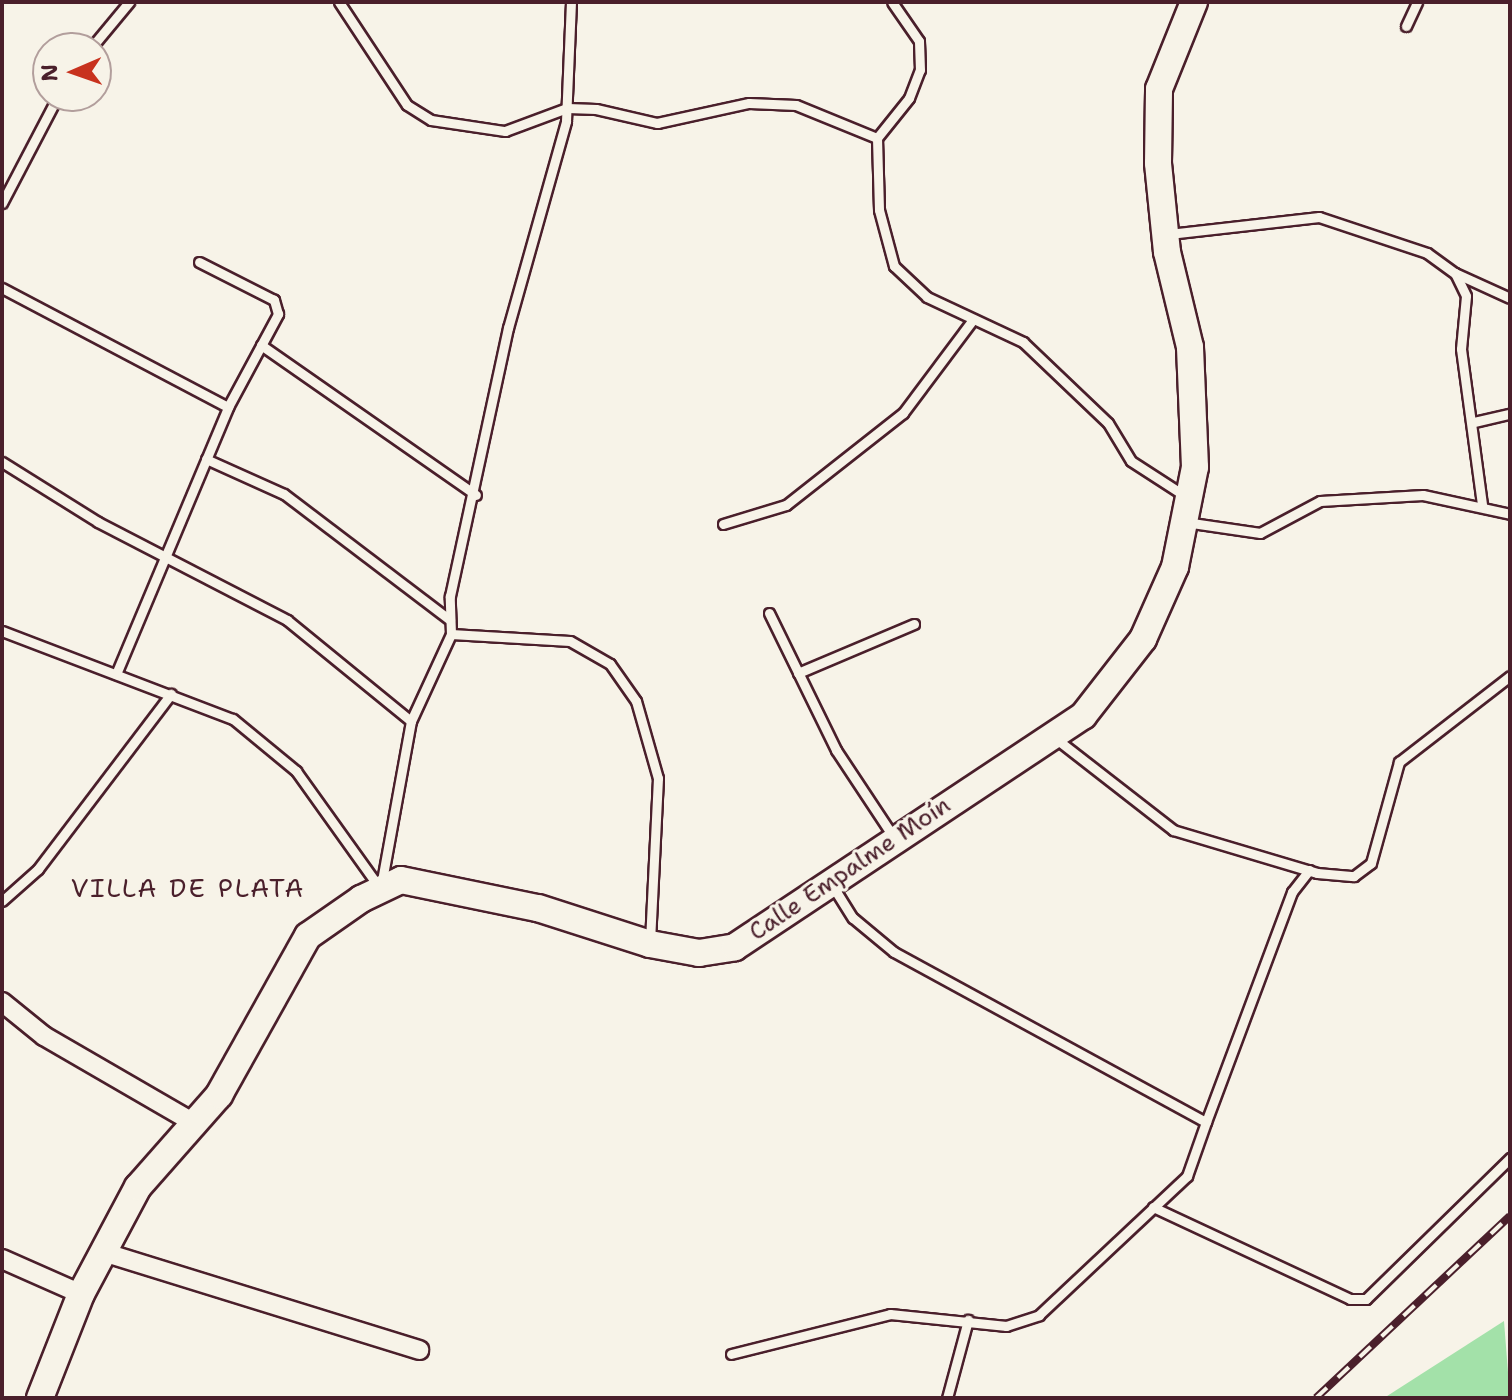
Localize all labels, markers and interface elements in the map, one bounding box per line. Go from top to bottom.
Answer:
north arrow [32,32,112,112]
text: N [35,64,64,82]
street label: Calle Empalme Moín [744,791,956,947]
district label: VILLA DE PLATA [71,872,305,904]

